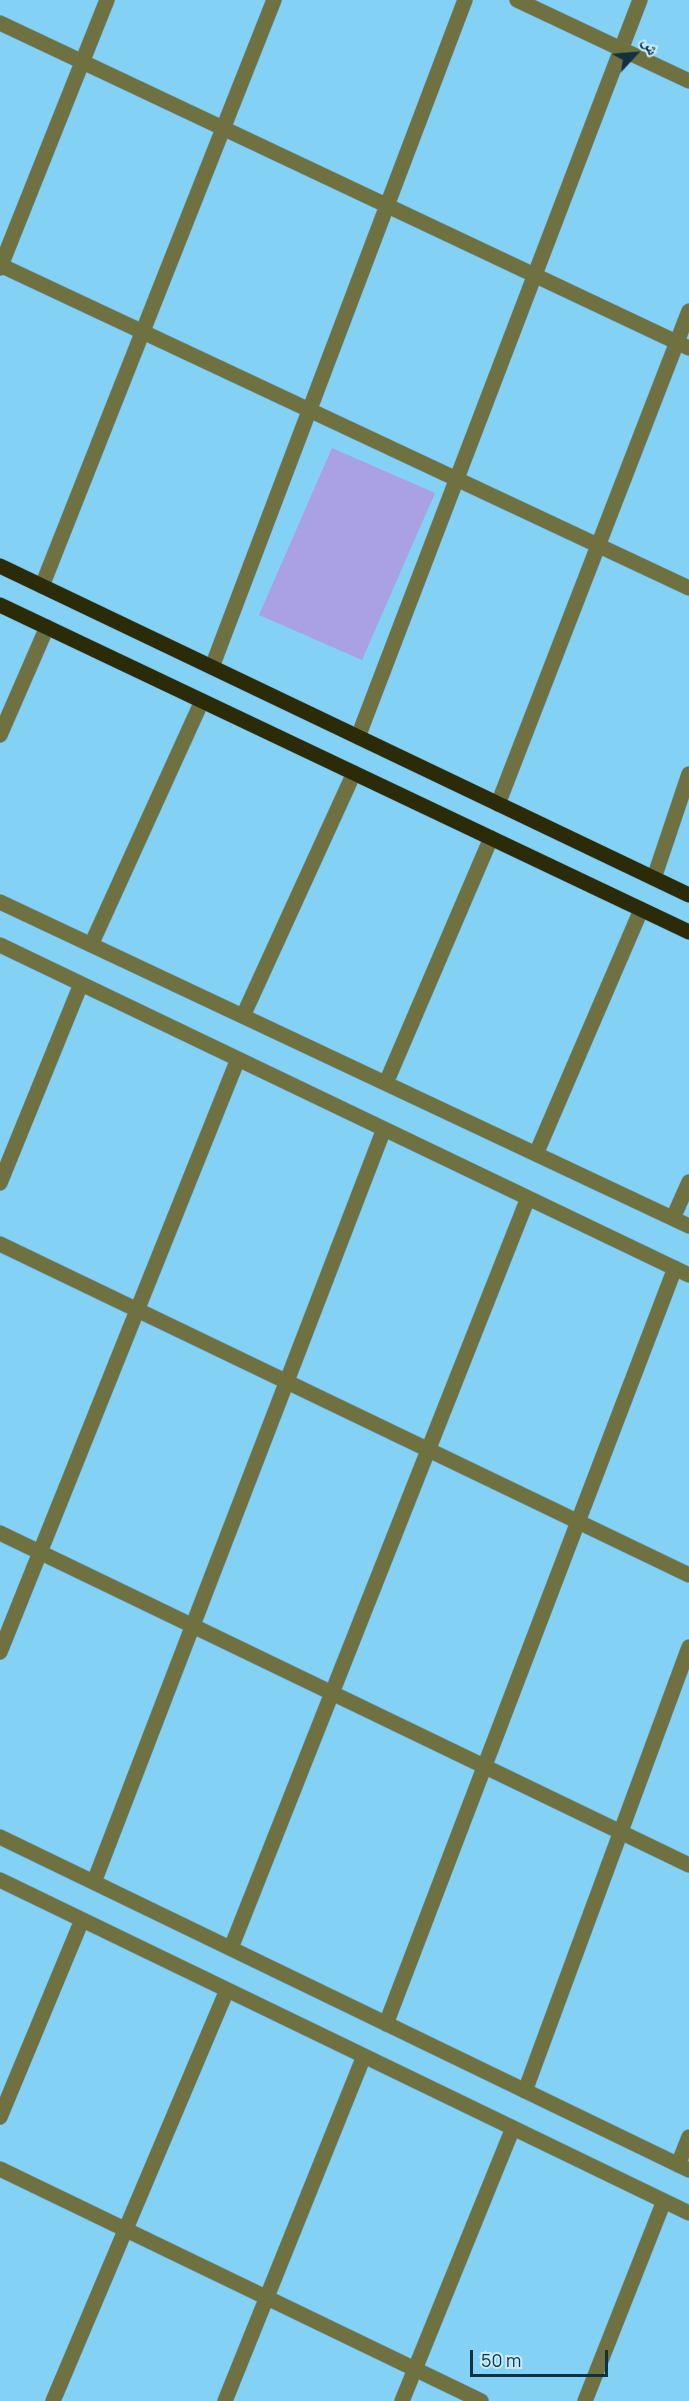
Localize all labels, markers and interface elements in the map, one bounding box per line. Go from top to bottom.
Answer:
north arrow [605,24,665,84]
text: ش [638,34,665,59]
scale bar [473,2338,611,2376]
text: 50 m [481,2348,521,2372]

